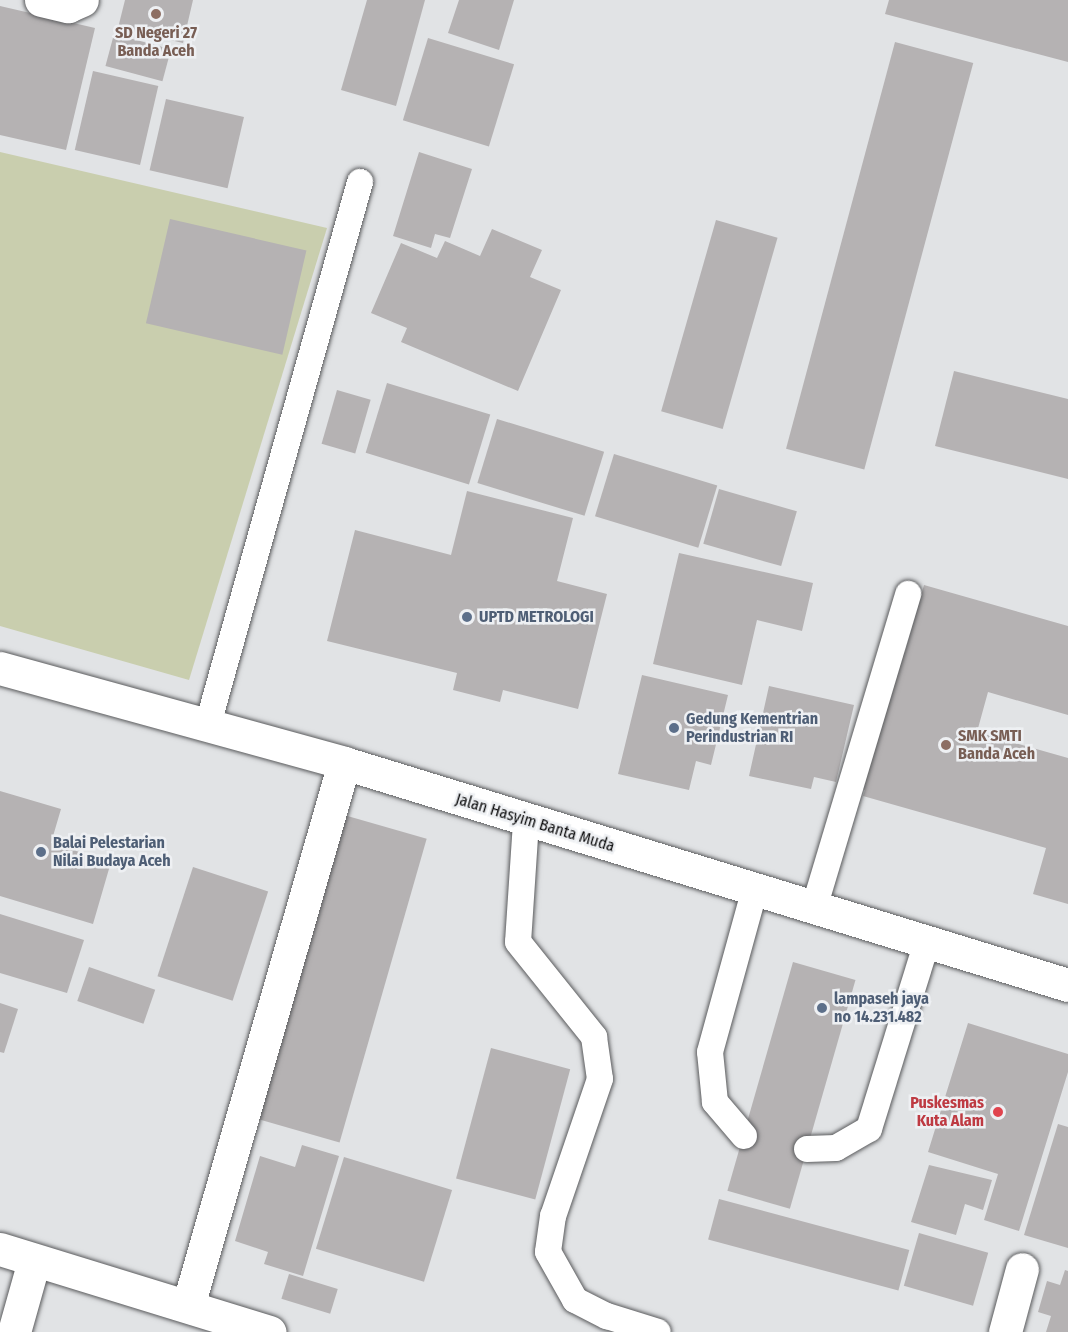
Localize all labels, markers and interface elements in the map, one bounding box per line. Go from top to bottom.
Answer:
marker: SD Negeri 27 Banda Aceh [149,7,163,21]
place label: SD Negeri 27 Banda Aceh [115,23,197,61]
place label: UPTD METROLOGI [479,607,594,627]
marker: UPTD METROLOGI [460,610,474,624]
place label: Gedung Kementrian Perindustrian RI [686,709,818,747]
marker: Gedung Kementrian Perindustrian RI [667,721,681,735]
place label: SMK SMTI Banda Aceh [958,726,1035,764]
marker: SMK SMTI Banda Aceh [939,738,953,752]
street label: Jalan Hasyim Banta Muda [453,790,617,856]
place label: Balai Pelestarian Nilai Budaya Aceh [53,833,171,871]
marker: Balai Pelestarian Nilai Budaya Aceh [34,845,48,859]
place label: lampaseh jaya no 14.231.482 [834,989,929,1027]
marker: lampaseh jaya no 14.231.482 [815,1001,829,1015]
place label: Puskesmas Kuta Alam [910,1093,984,1131]
marker: Puskesmas Kuta Alam [989,1103,1007,1121]

